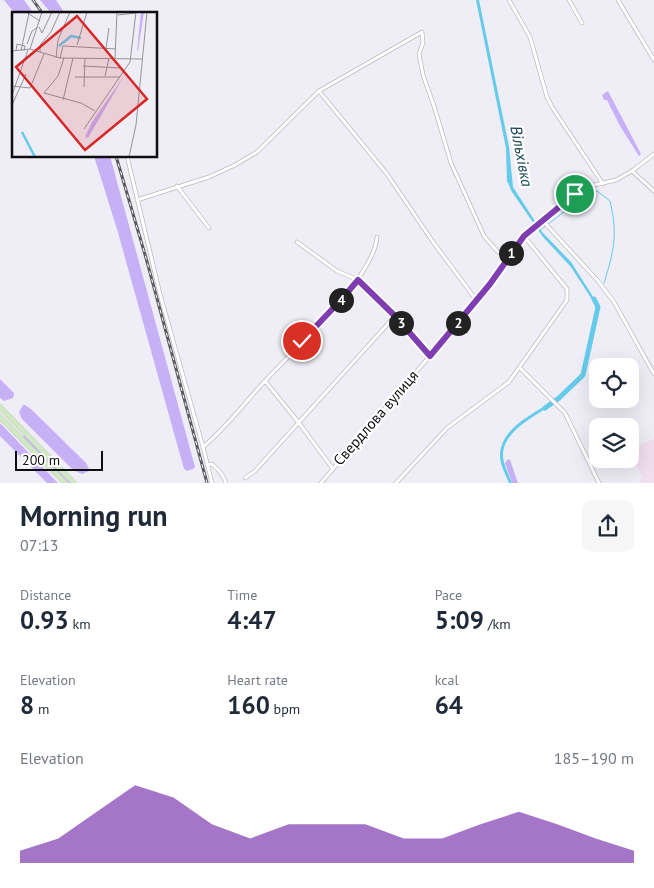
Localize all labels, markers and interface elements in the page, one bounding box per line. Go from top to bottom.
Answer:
inset map [12,12,158,158]
water label: Вільхівка [506,124,538,188]
pin [554,173,596,215]
icon: arrive [561,180,589,208]
pin: 1 [498,240,524,266]
text: 1 [508,244,515,262]
pin: 4 [328,288,354,312]
text: 4 [338,291,345,309]
pin: 3 [388,310,414,336]
pin: 2 [446,310,470,336]
text: 3 [398,314,405,332]
text: 2 [455,314,462,332]
pin [281,320,323,362]
icon: check [288,327,316,355]
map controls [589,358,639,468]
button: locate [589,358,639,408]
street label: Свердлова вулиця [329,366,422,469]
button: layers [589,418,639,468]
scale bar [15,448,102,471]
text: 200 m [22,451,60,469]
text: Morning run [20,497,168,534]
button: share [582,500,634,552]
text: 07:13 [20,535,58,555]
text: Distance [20,586,71,604]
text: Time [227,586,257,604]
text: Pace [435,586,462,604]
text: 0.93 [20,604,69,636]
text: 4:47 [227,604,277,636]
text: 5:09 [435,604,484,636]
text: km [69,615,91,633]
text: /km [484,615,511,633]
text: Elevation [20,671,76,689]
text: Heart rate [227,671,288,689]
text: kcal [435,671,459,689]
text: 8 [20,689,34,721]
text: 160 [227,689,270,721]
text: 64 [435,689,463,721]
text: m [34,700,49,718]
text: bpm [270,700,300,718]
text: Elevation [20,748,84,768]
text: 185–190 m [554,748,634,768]

